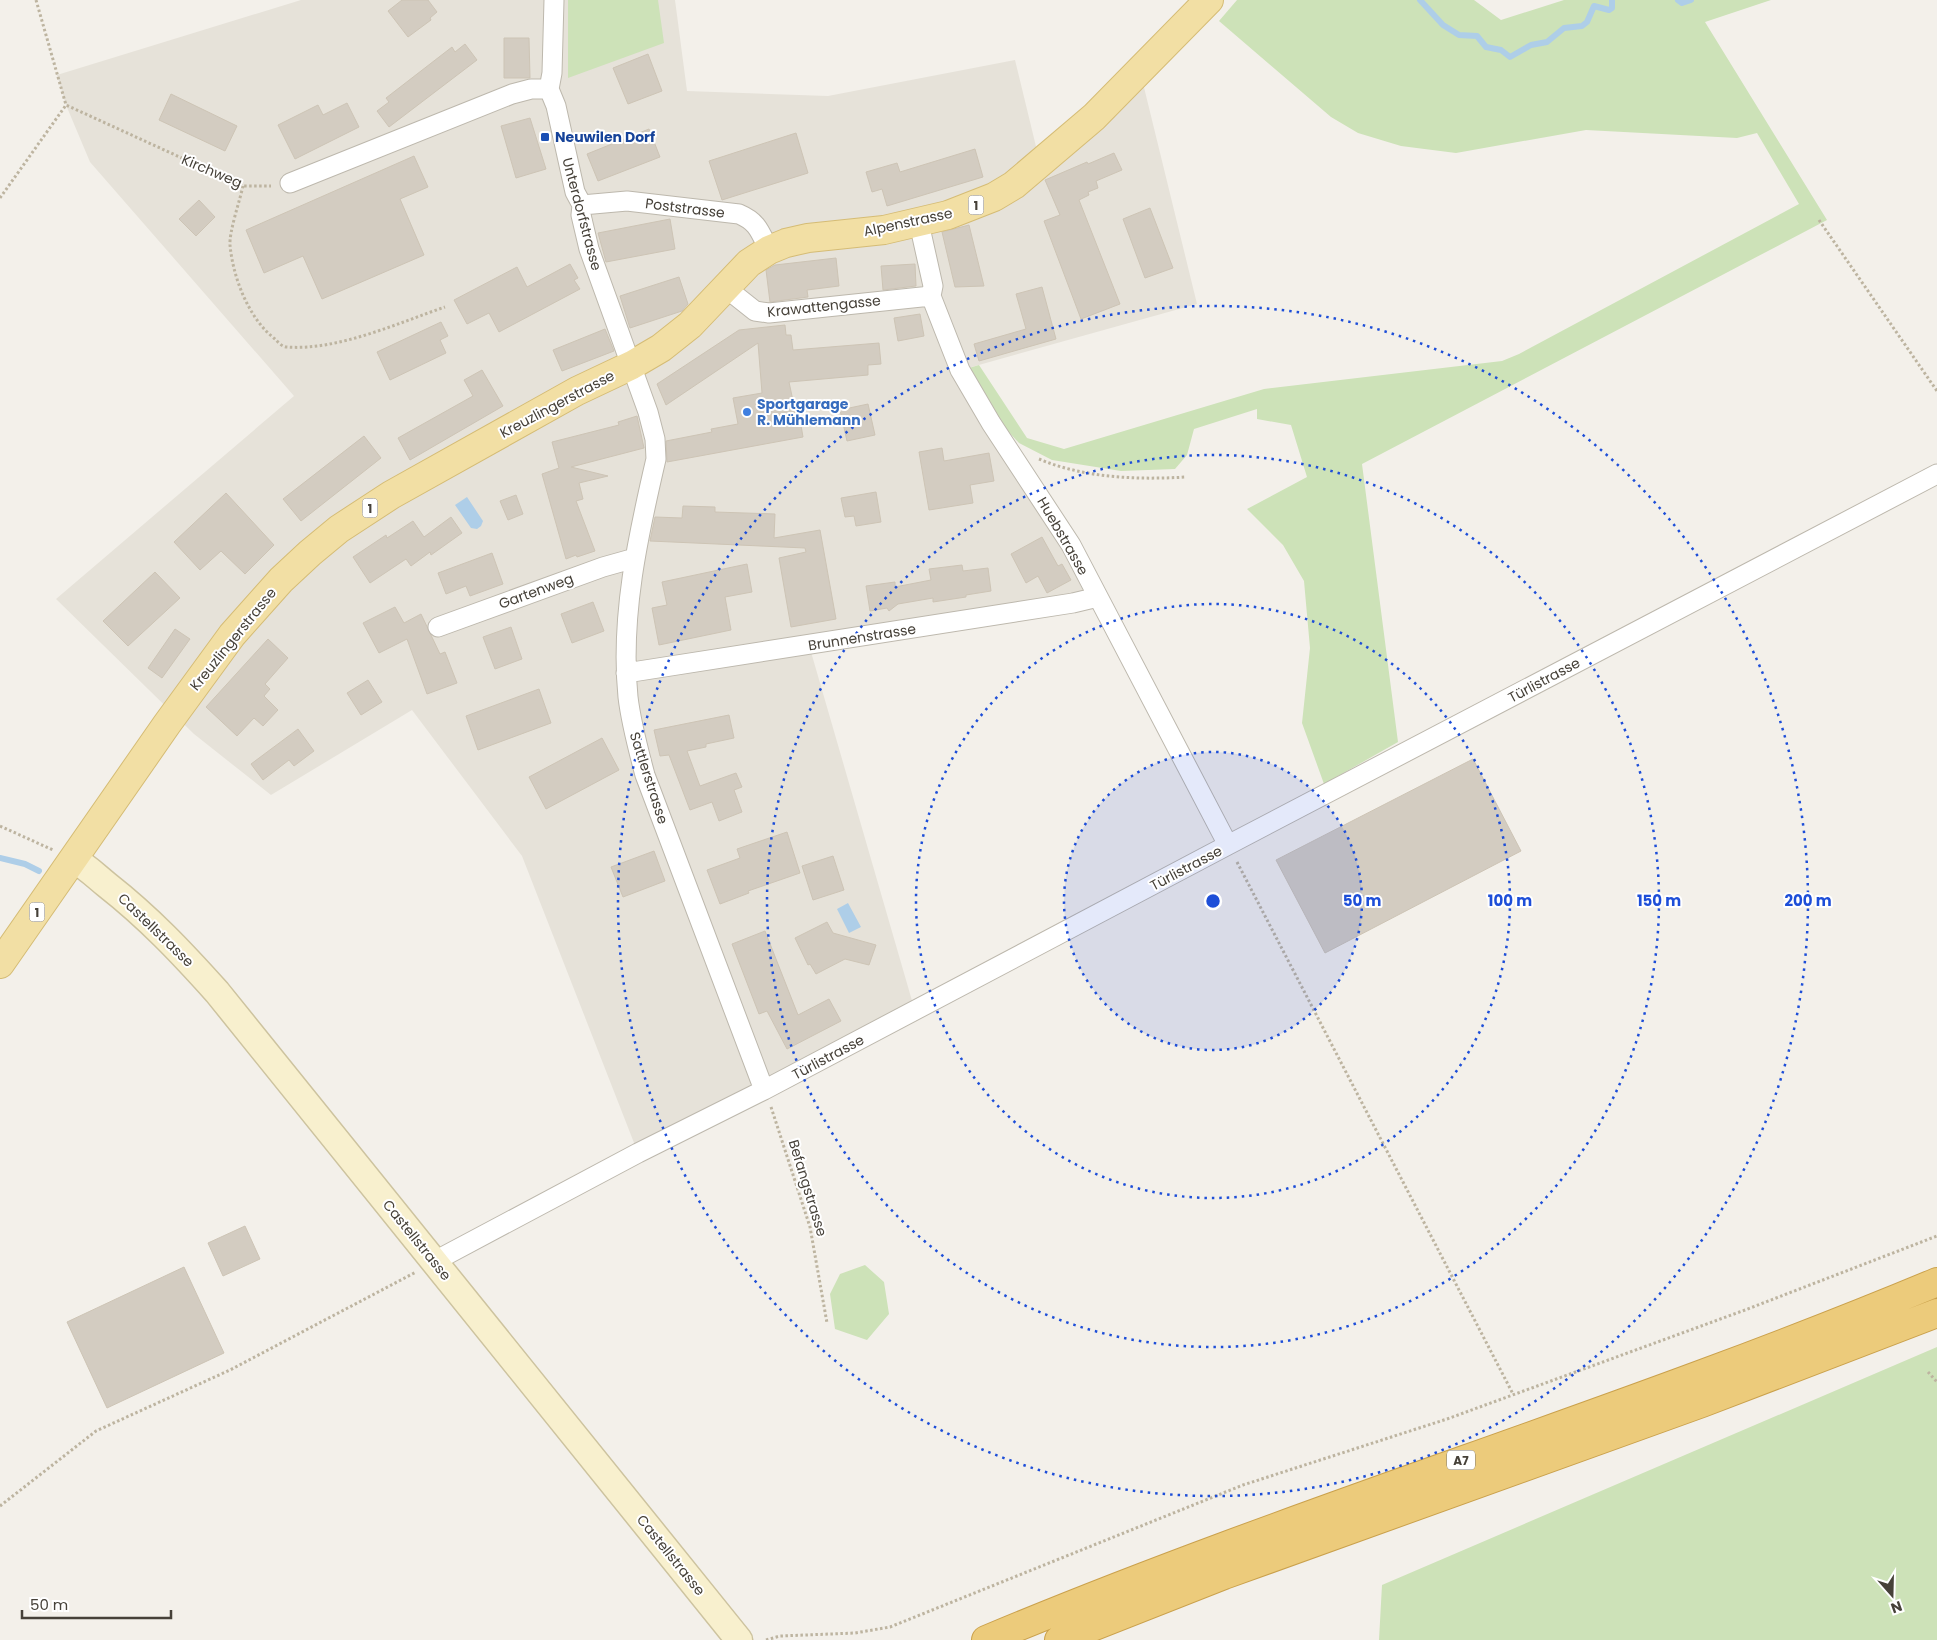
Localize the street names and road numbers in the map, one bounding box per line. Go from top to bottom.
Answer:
street label: Kirchweg [179,149,245,193]
street label: Unterdorfstrasse [557,155,607,273]
street label: Poststrasse [644,193,726,223]
road number: 1 [968,196,984,214]
street label: Alpenstrasse [862,203,955,241]
street label: Krawattengasse [766,290,882,322]
street label: Kreuzlingerstrasse [496,365,618,443]
street label: Huebstrasse [1033,493,1094,579]
road number: 1 [362,498,378,518]
street label: Gartenweg [496,568,576,614]
street label: Kreuzlingerstrasse [185,583,281,695]
street label: Brunnenstrasse [807,619,918,655]
street label: Türlistrasse [1504,652,1584,707]
street label: Sattlerstrasse [625,729,673,827]
street label: Türlistrasse [1146,840,1226,895]
street label: Castellstrasse [114,889,199,972]
road number: 1 [30,902,44,922]
street label: Türlistrasse [788,1029,868,1084]
street label: Befangstrasse [784,1137,832,1239]
street label: Castellstrasse [378,1195,456,1285]
road number: A7 [1447,1450,1475,1470]
street label: Castellstrasse [632,1510,710,1600]

